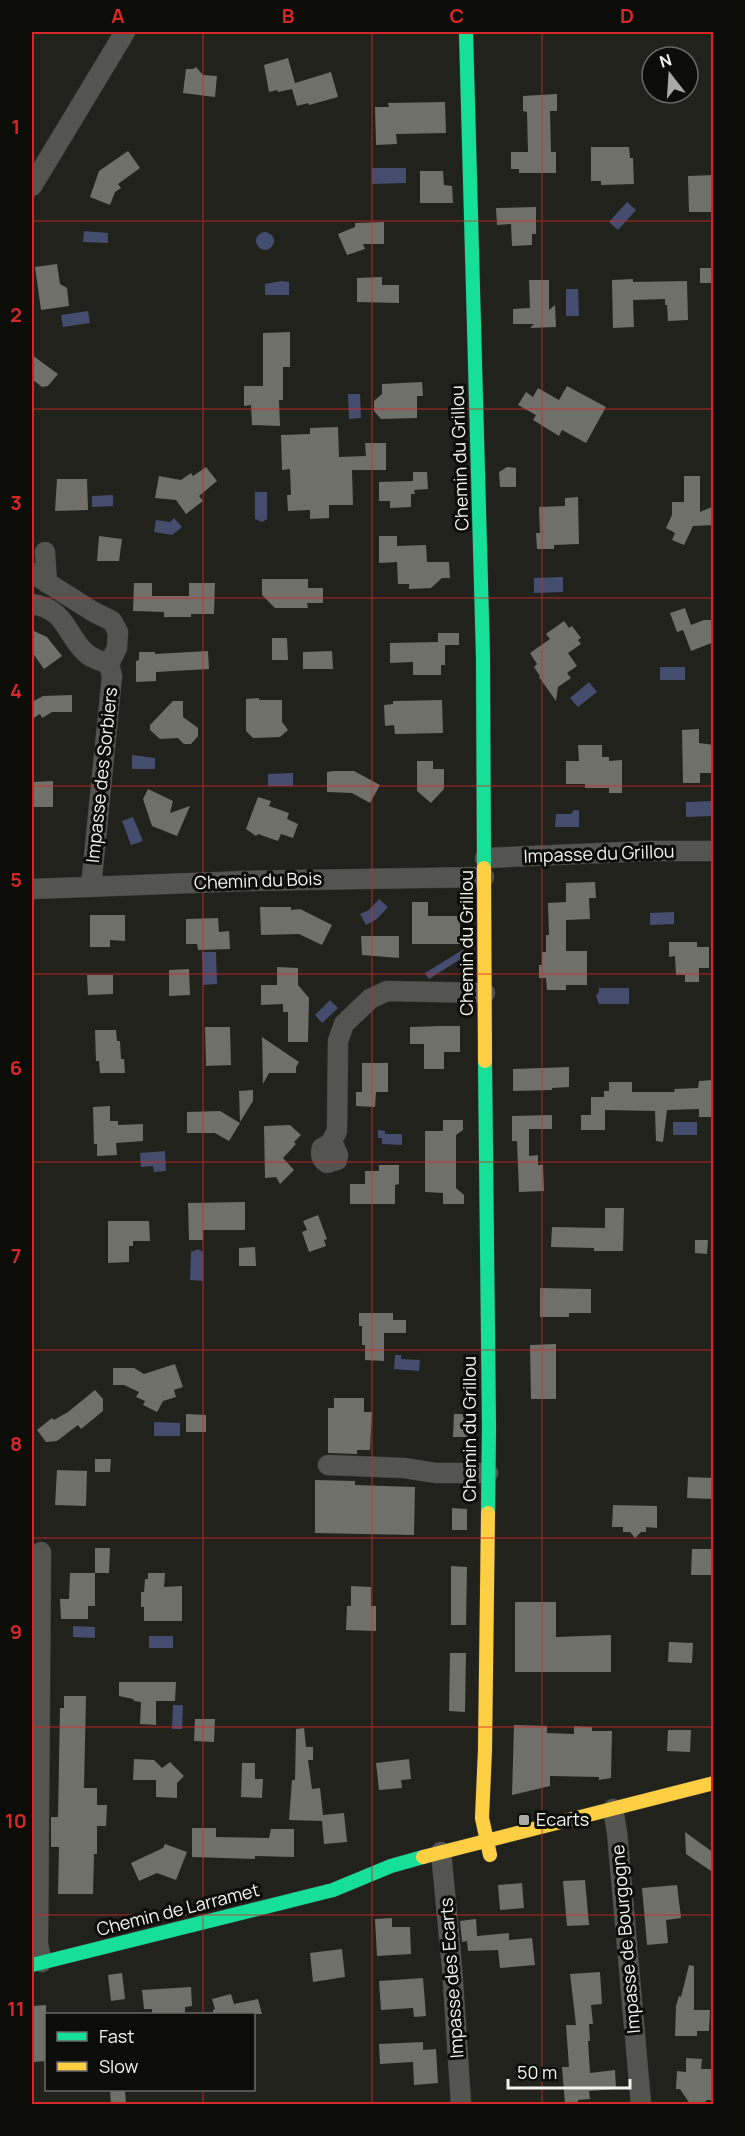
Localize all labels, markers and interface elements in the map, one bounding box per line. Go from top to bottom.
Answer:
text: A [111,2,125,29]
text: B [282,2,295,29]
text: C [450,2,464,29]
text: D [620,2,634,29]
north arrow [640,45,700,105]
text: N [657,48,674,73]
text: 1 [12,113,20,140]
text: 2 [10,301,22,328]
street label: Chemin du Grillou [444,385,474,531]
text: 3 [10,489,22,516]
text: 4 [10,677,22,704]
street label: Impasse des Sorbiers [80,686,122,864]
street label: Impasse du Grillou [523,838,675,868]
text: 5 [10,866,22,893]
street label: Chemin du Bois [194,866,322,894]
street label: Chemin du Grillou [454,870,478,1016]
text: 6 [10,1054,22,1081]
text: 7 [11,1242,21,1269]
street label: Chemin du Grillou [457,1356,481,1502]
text: 8 [10,1430,22,1457]
text: 9 [10,1618,22,1645]
text: 10 [5,1807,27,1834]
place label: Ecarts [536,1807,589,1831]
marker: Ecarts [517,1813,531,1827]
street label: Impasse de Bourgogne [605,1844,645,2035]
street label: Chemin de Larramet [94,1877,262,1941]
street label: Impasse des Ecarts [433,1897,469,2059]
text: 11 [7,1995,25,2022]
legend [45,2013,255,2091]
text: Fast [99,2024,134,2048]
scale bar [508,2052,630,2090]
text: Slow [99,2054,139,2078]
text: 50 m [517,2060,557,2084]

